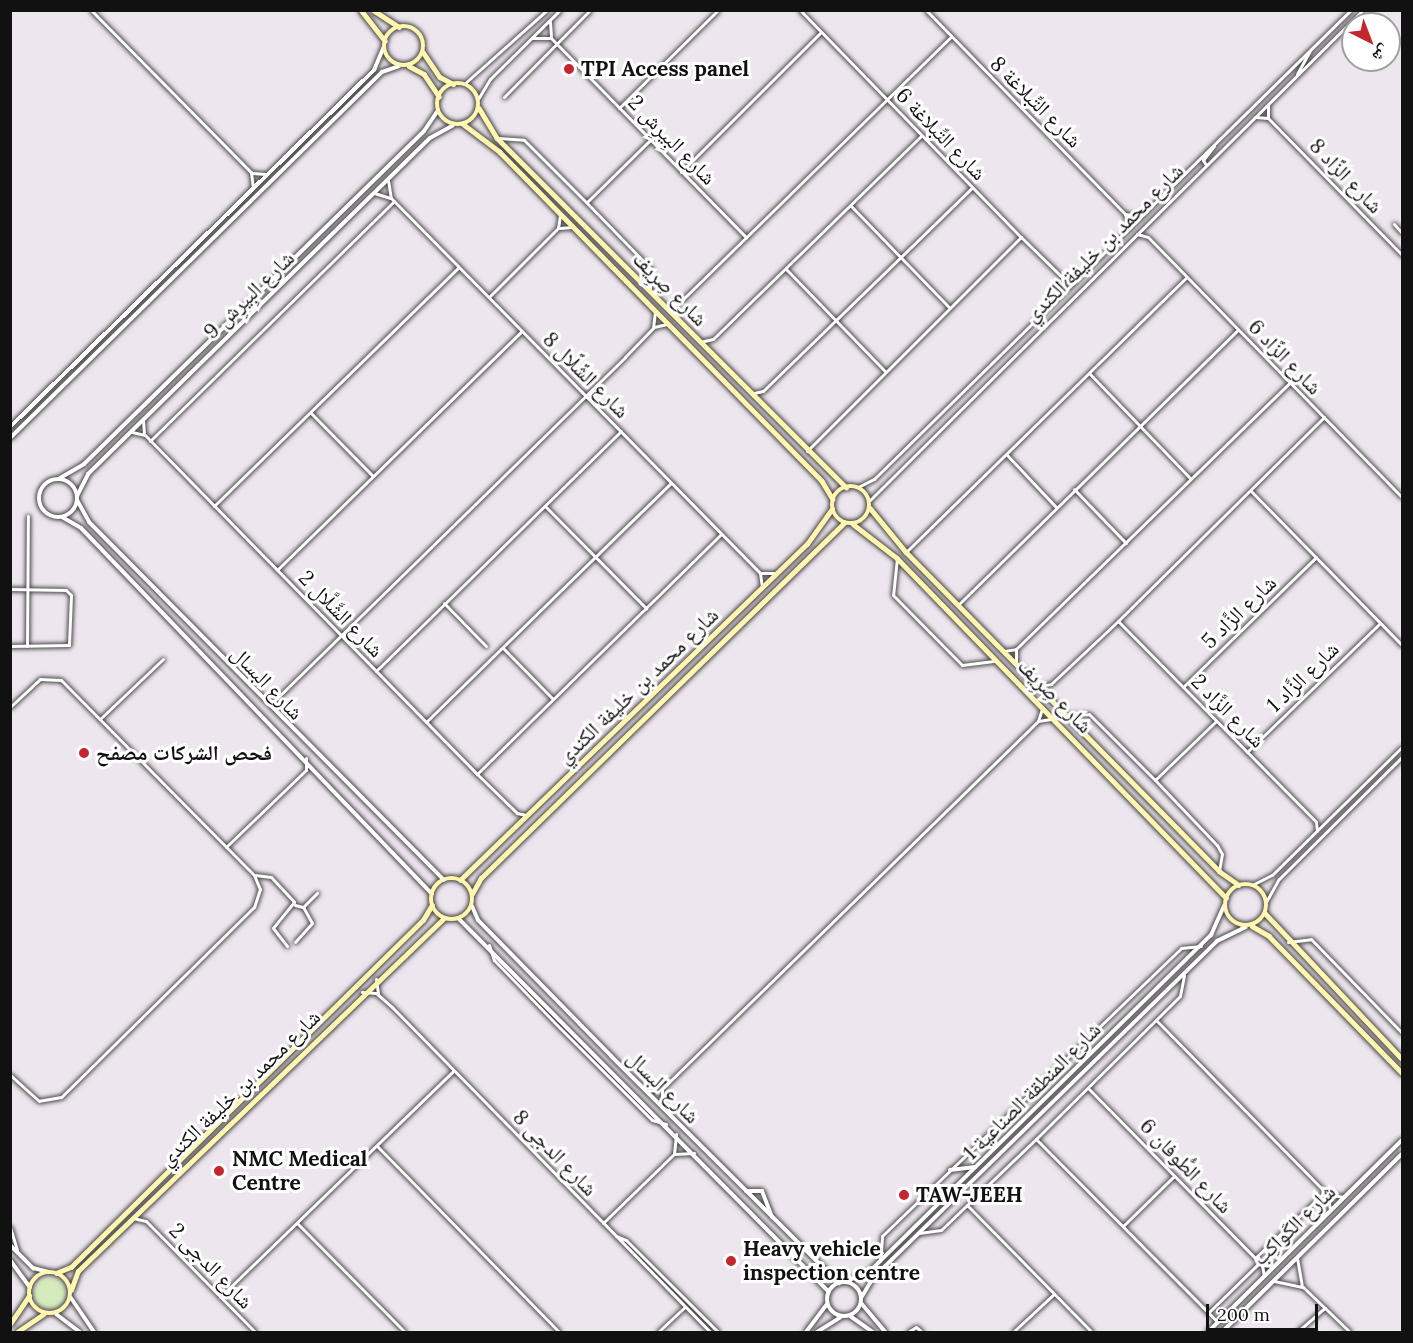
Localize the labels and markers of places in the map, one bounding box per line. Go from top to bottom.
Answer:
place label: TPI Access panel [581,56,749,82]
marker: TPI Access panel [562,62,576,76]
place label: فحص الشركات مصفح [96,740,272,766]
marker: فحص الشركات مصفح [77,746,91,760]
place label: NMC Medical Centre [232,1146,367,1196]
marker: NMC Medical Centre [210,1162,228,1180]
place label: TAW-JEEH [916,1182,1023,1208]
marker: TAW-JEEH [897,1188,911,1202]
place label: Heavy vehicle inspection centre [743,1236,920,1286]
marker: Heavy vehicle inspection centre [724,1254,738,1268]

